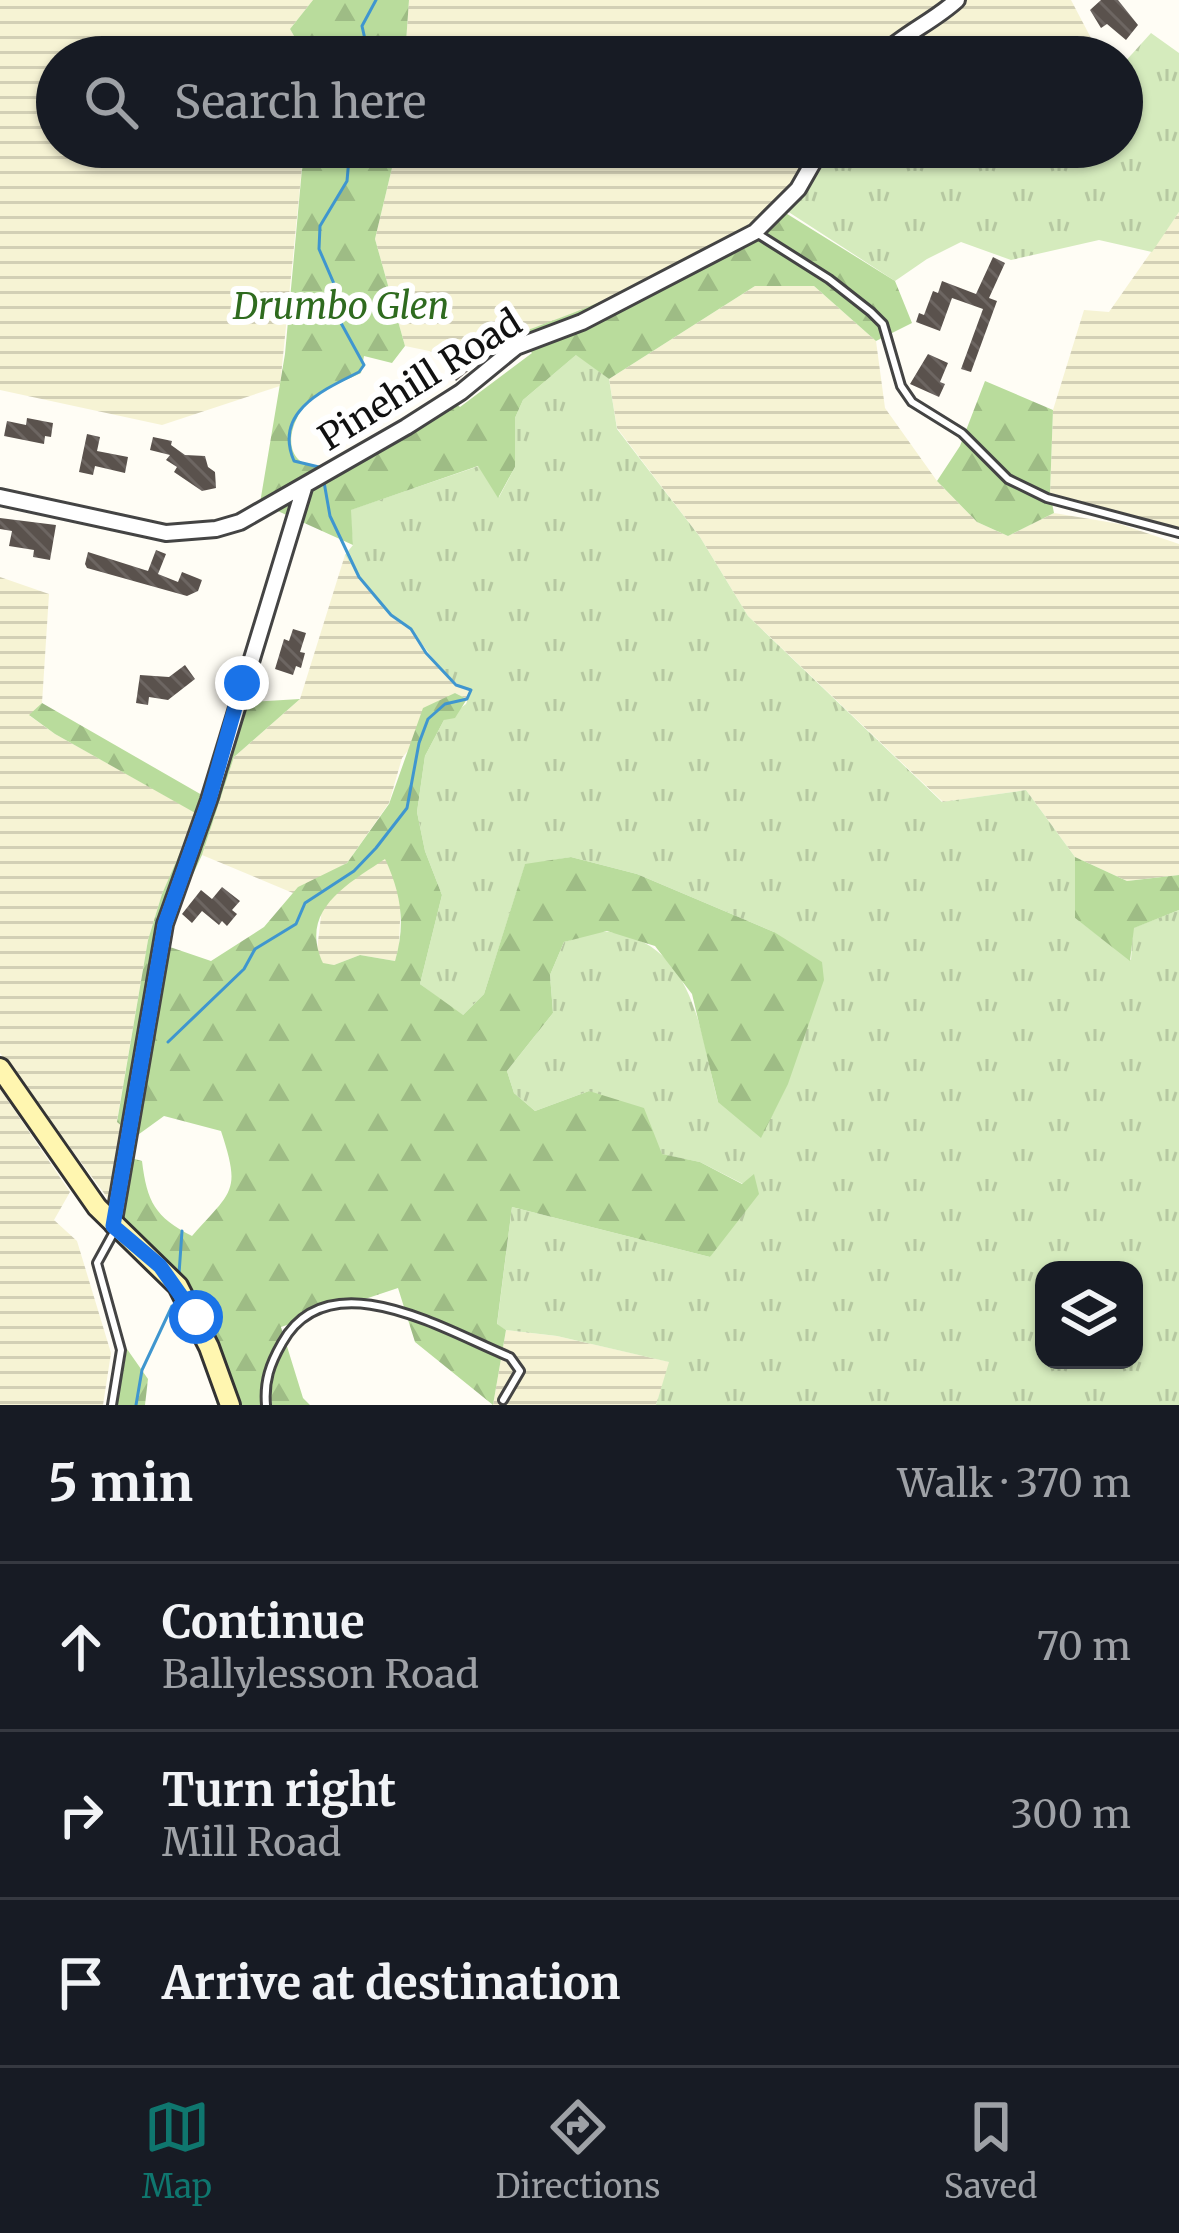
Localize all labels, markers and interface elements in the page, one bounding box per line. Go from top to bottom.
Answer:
search box [36,36,1143,168]
icon: search [78,69,144,135]
text: Search here [174,74,426,130]
park label: Drumbo Glen [232,284,449,329]
street label: Pinehill Road [310,300,530,460]
route end [215,656,269,710]
map controls [1035,1261,1143,1369]
button: layers [1035,1261,1143,1369]
route start [169,1290,223,1344]
text: 5 min [48,1451,193,1515]
text: Walk · 370 m [898,1459,1131,1508]
text: Continue [162,1594,364,1650]
icon: ahead [48,1614,114,1680]
text: 70 m [1037,1622,1131,1671]
text: Ballylesson Road [162,1650,479,1699]
text: Turn right [162,1762,396,1818]
icon: right [48,1782,114,1848]
text: 300 m [1011,1790,1131,1839]
text: Mill Road [162,1818,341,1867]
icon: arrive [48,1950,114,2016]
text: Arrive at destination [162,1955,620,2011]
tab: Map [142,2094,212,2207]
tab: Directions [495,2094,660,2207]
tab: Saved [944,2094,1037,2207]

